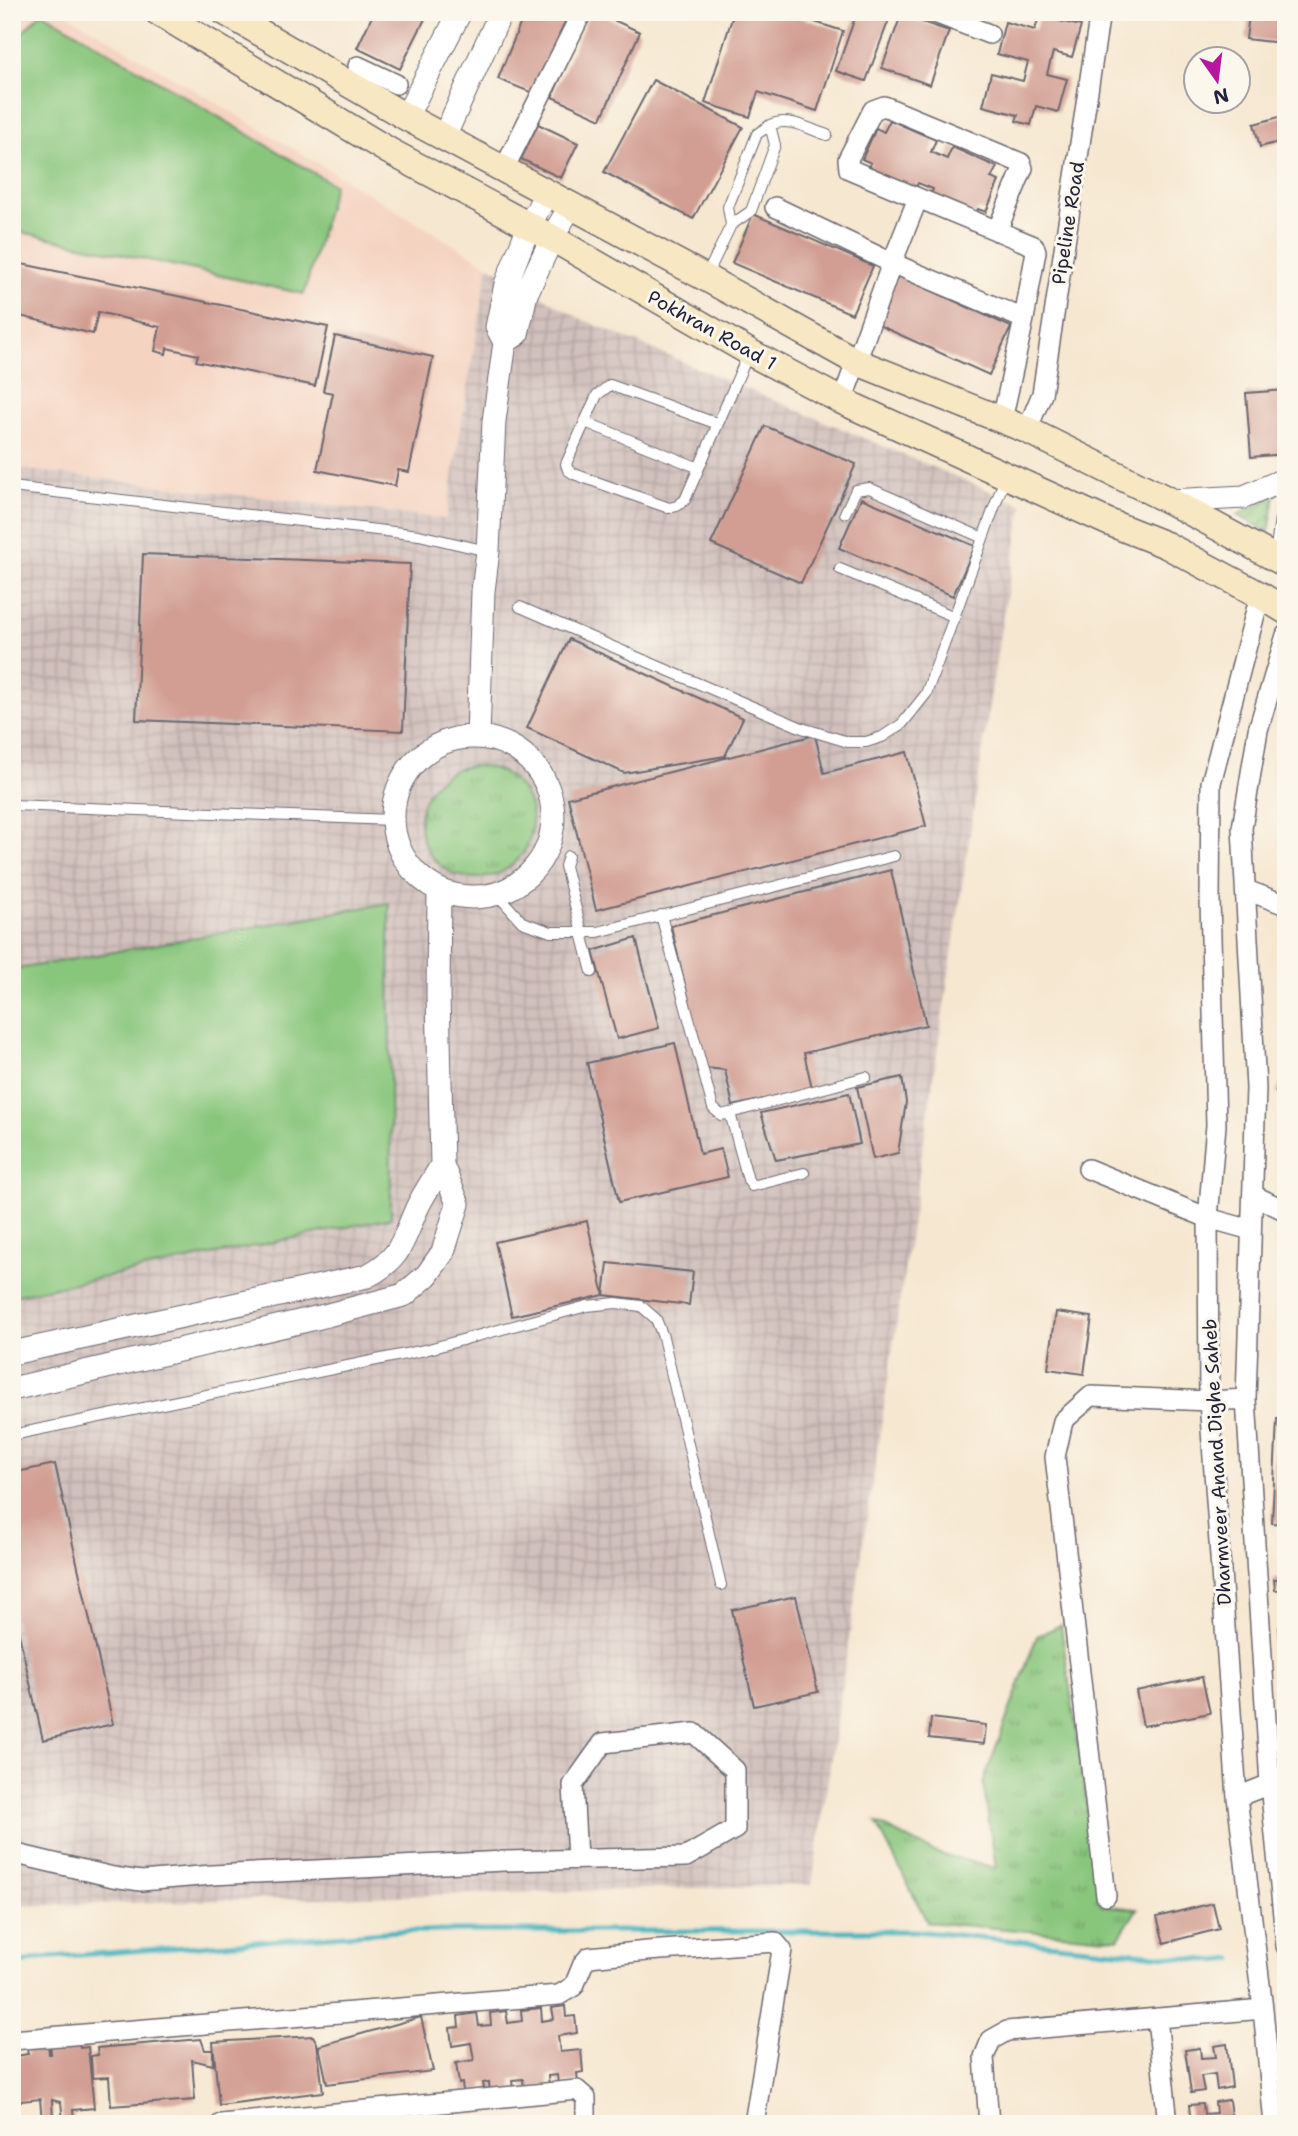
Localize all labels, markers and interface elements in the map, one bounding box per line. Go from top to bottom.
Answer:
north arrow [1182,46,1252,116]
text: N [1211,82,1231,110]
street label: Pipeline Road [1046,159,1090,287]
street label: Pokhran Road 1 [643,284,781,376]
street label: Dharmveer Anand Dighe Saheb [1197,1318,1237,1606]

